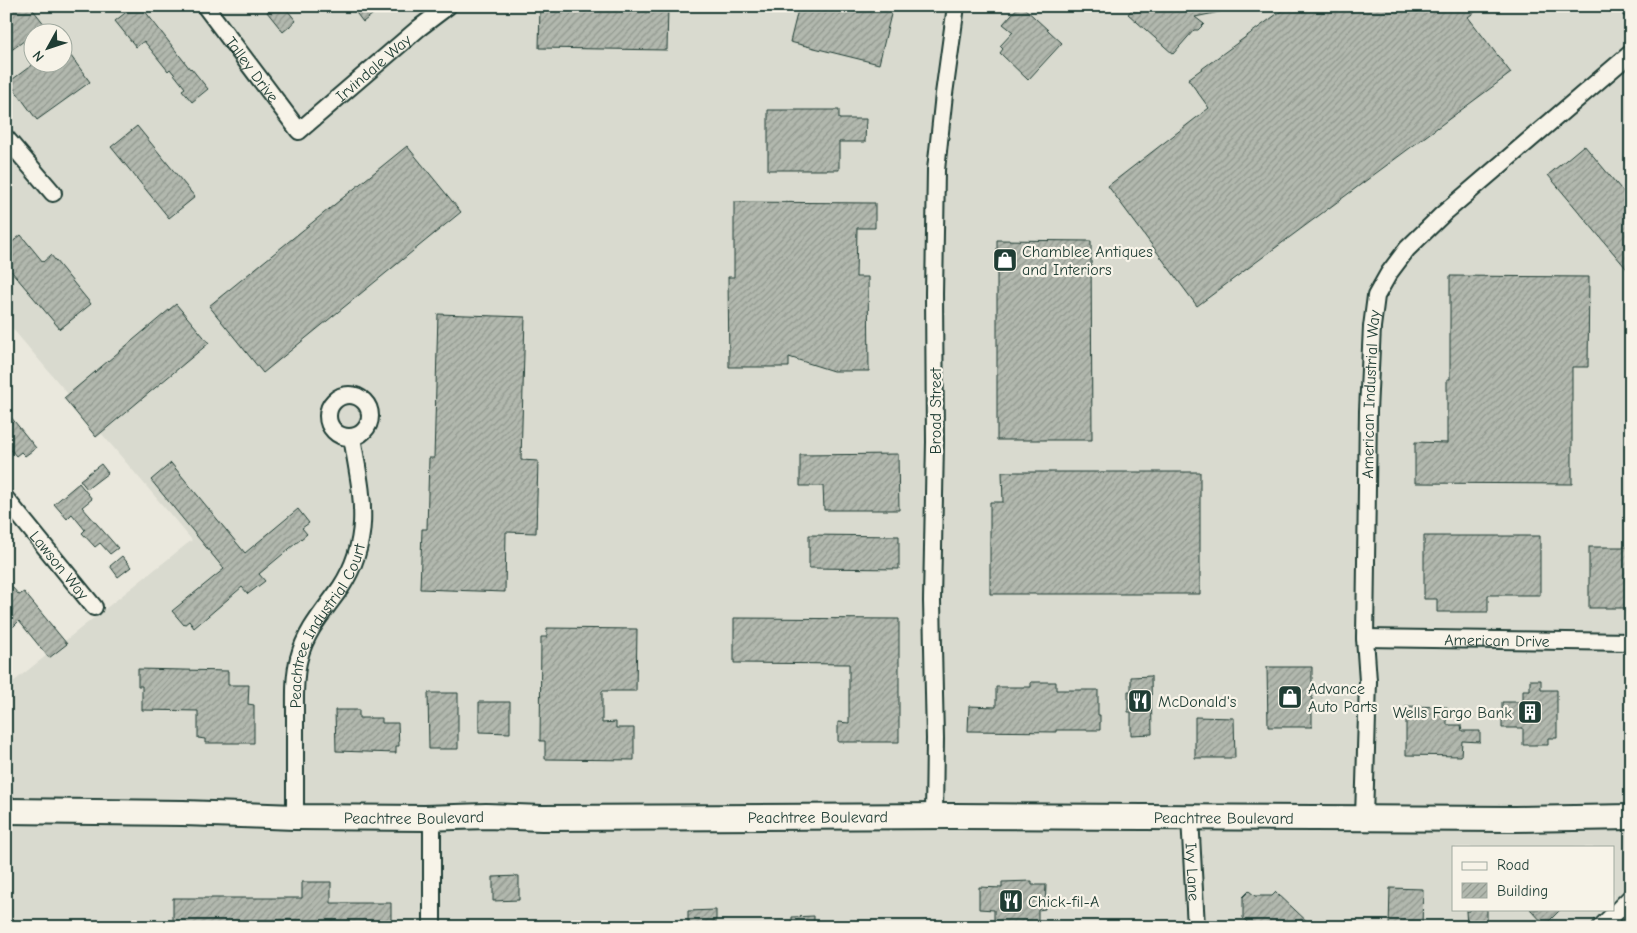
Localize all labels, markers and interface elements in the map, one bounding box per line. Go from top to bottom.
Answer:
north arrow [22,22,72,72]
street label: Irvindale Way [332,30,416,106]
street label: Talley Drive [221,33,282,106]
text: N [29,47,48,65]
place label: Chamblee Antiques and Interiors [1022,243,1153,279]
shop icon: Chamblee Antiques and Interiors [992,247,1018,273]
street label: American Industrial Way [1359,308,1384,479]
street label: Broad Street [927,367,945,454]
street label: Lawson Way [26,528,93,604]
street label: Peachtree Industrial Court [287,542,369,708]
street label: American Drive [1444,631,1550,651]
place label: Advance Auto Parts [1308,680,1378,716]
shop icon: Advance Auto Parts [1277,684,1303,710]
restaurant icon: McDonald's [1127,688,1153,714]
place label: McDonald's [1158,693,1237,711]
building icon: Wells Fargo Bank [1517,699,1543,725]
place label: Wells Fargo Bank [1393,704,1512,722]
street label: Peachtree Boulevard [344,808,484,828]
street label: Peachtree Boulevard [748,808,888,827]
street label: Peachtree Boulevard [1154,809,1294,828]
street label: Ivy Lane [1181,842,1203,902]
legend [1452,846,1614,910]
text: Road [1497,856,1529,874]
text: Building [1497,882,1548,900]
restaurant icon: Chick-fil-A [998,888,1024,914]
place label: Chick-fil-A [1028,893,1099,911]

